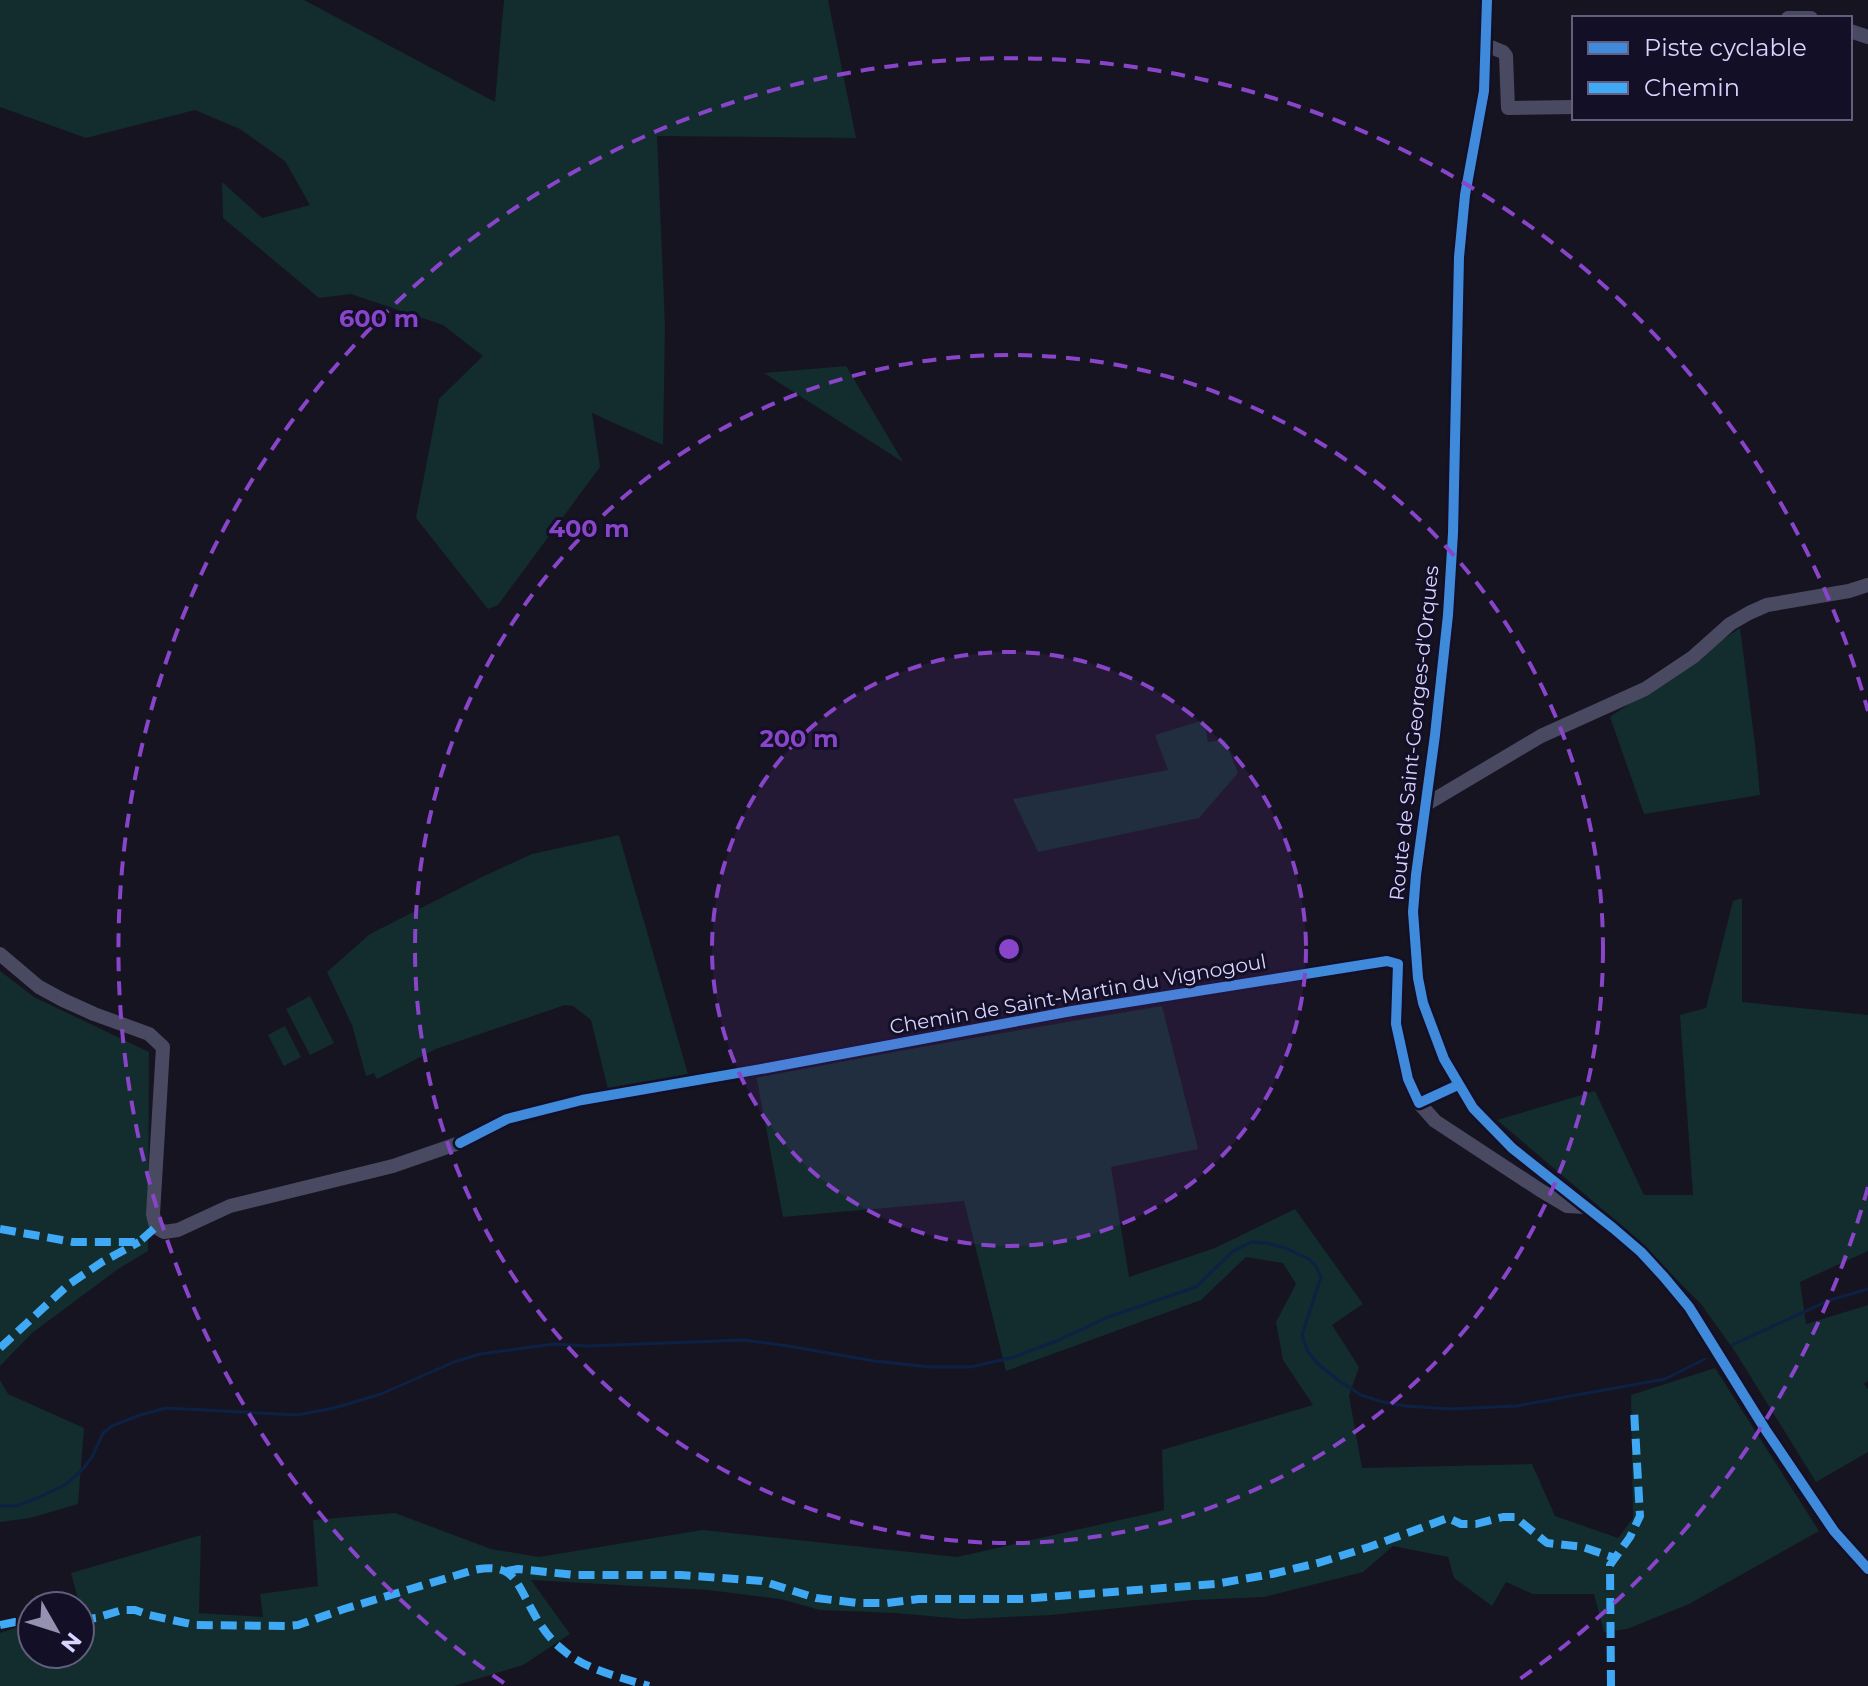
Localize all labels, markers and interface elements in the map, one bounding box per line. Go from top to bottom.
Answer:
legend [1572,16,1852,120]
text: Piste cyclable [1644,33,1807,62]
text: Chemin [1644,73,1740,102]
text: 600 m [339,304,419,333]
text: 400 m [548,514,630,543]
street label: Route de Saint-Georges-d'Orques [1384,564,1444,902]
text: 200 m [760,724,838,753]
centre of rings [995,935,1023,963]
street label: Chemin de Saint-Martin du Vignogoul [888,949,1268,1039]
north arrow [16,1590,96,1670]
text: N [55,1627,87,1658]

